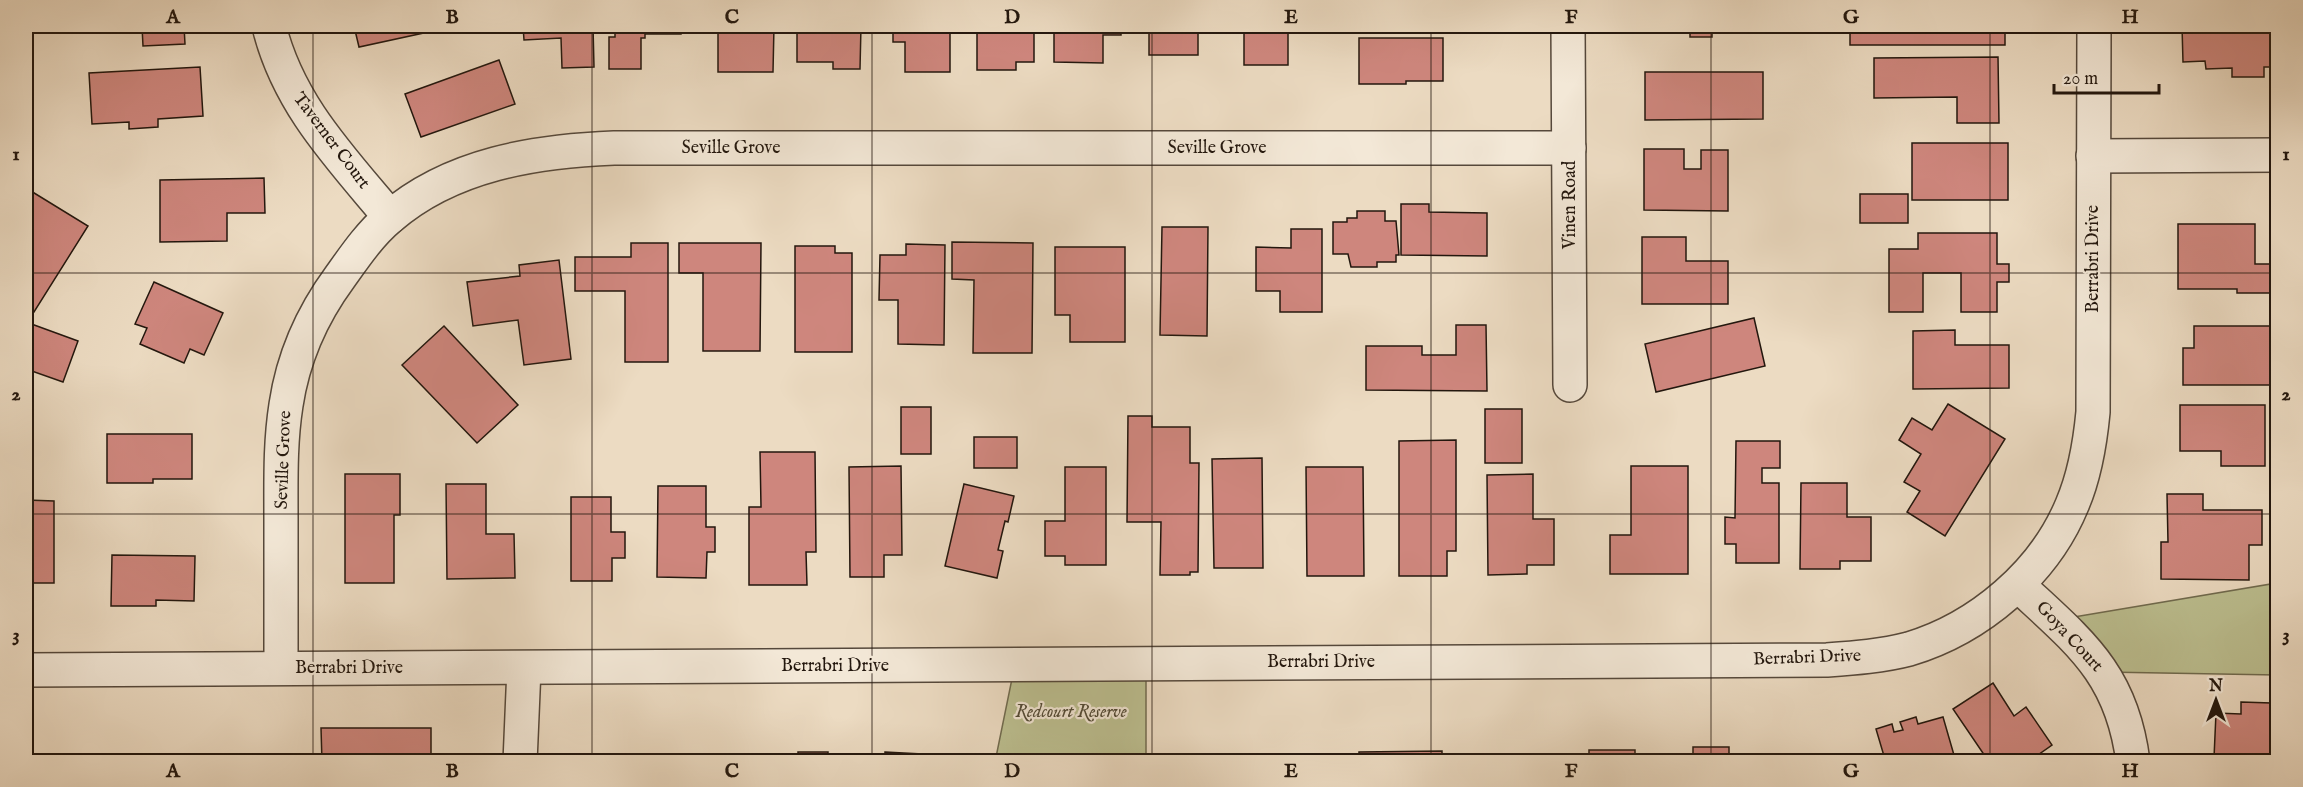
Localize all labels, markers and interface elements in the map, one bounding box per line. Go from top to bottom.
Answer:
text: A [165,5,181,30]
text: B [445,5,459,30]
text: C [725,5,739,30]
text: D [1004,5,1020,30]
text: E [1284,5,1298,30]
text: F [1565,5,1578,30]
text: G [1843,5,1860,30]
text: H [2121,5,2139,30]
scale bar [2054,57,2159,95]
text: 20 m [2063,68,2098,91]
street label: Taverner Court [287,88,375,194]
street label: Seville Grove [682,137,780,160]
street label: Seville Grove [1168,137,1266,160]
text: 1 [12,142,20,167]
text: 1 [2282,142,2290,167]
street label: Vinen Road [1559,160,1582,250]
street label: Berrabri Drive [2082,205,2105,313]
text: 2 [11,382,21,407]
text: 2 [2281,382,2291,407]
street label: Seville Grove [271,410,297,510]
street label: Goya Court [2030,597,2108,677]
text: 3 [12,623,20,648]
text: 3 [2282,623,2290,648]
street label: Berrabri Drive [1753,645,1861,671]
street label: Berrabri Drive [1267,651,1375,674]
street label: Berrabri Drive [781,655,889,678]
street label: Berrabri Drive [295,657,403,680]
north arrow [2186,670,2246,730]
text: N [2208,677,2223,697]
park label: Redcourt Reserve [1015,701,1127,724]
text: A [165,759,181,784]
text: B [445,759,459,784]
text: C [725,759,739,784]
text: D [1004,759,1020,784]
text: E [1284,759,1298,784]
text: F [1565,759,1578,784]
text: G [1843,759,1860,784]
text: H [2121,759,2139,784]

